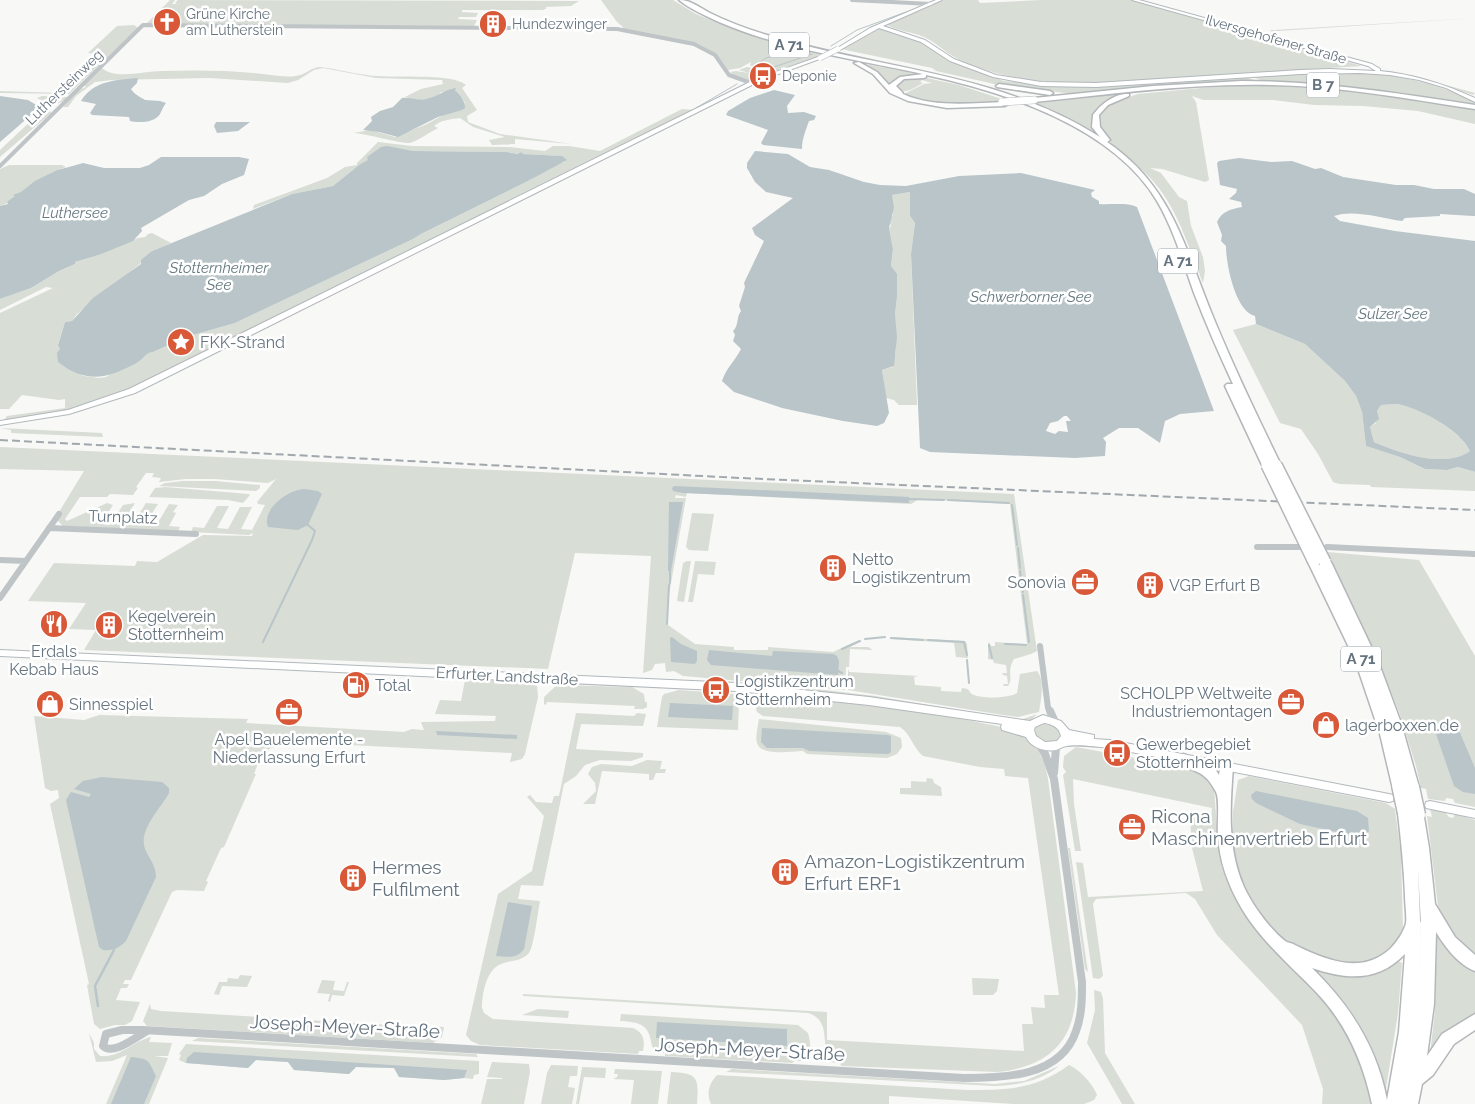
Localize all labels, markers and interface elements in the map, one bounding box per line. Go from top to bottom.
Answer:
place label: Grüne Kirche am Lutherstein [186,6,283,38]
church icon: Grüne Kirche am Lutherstein [152,7,182,37]
building icon: Hundezwinger [478,9,508,39]
street label: Ilversgehofener Straße [1204,11,1348,67]
place label: Hundezwinger [512,16,607,32]
road number: A 71 [769,32,809,58]
street label: Luthersteinweg [22,46,106,128]
bus stop icon: Deponie [748,61,778,91]
place label: Deponie [782,68,837,84]
road number: B 7 [1307,72,1339,98]
water label: Luthersee [42,204,108,222]
road number: A 71 [1158,248,1198,274]
water label: Stotternheimer See [169,259,269,294]
water label: Schwerborner See [969,288,1092,306]
water label: Sulzer See [1357,305,1428,323]
place icon: FKK-Strand [166,327,196,357]
place label: FKK-Strand [200,333,285,352]
street label: Turnplatz [88,506,158,528]
place label: Netto Logistikzentrum [852,550,971,587]
building icon: Netto Logistikzentrum [818,553,848,583]
office icon: Sonovia [1070,567,1100,597]
building icon: VGP Erfurt B [1135,570,1165,600]
place label: Sonovia [1007,573,1066,592]
place label: VGP Erfurt B [1169,576,1260,595]
place label: Kegelverein Stotternheim [128,607,224,644]
restaurant icon: Erdals Kebab Haus [39,609,69,639]
building icon: Kegelverein Stotternheim [94,610,124,640]
place label: Erdals Kebab Haus [9,642,99,679]
road number: A 71 [1341,646,1381,672]
street label: Erfurter Landstraße [435,663,579,689]
fuel station icon: Total [341,670,371,700]
place label: Logistikzentrum Stotternheim [735,672,854,709]
bus stop icon: Logistikzentrum Stotternheim [701,675,731,705]
place label: Total [375,676,411,695]
place label: SCHOLPP Weltweite Industriemontagen [1120,684,1272,721]
office icon: SCHOLPP Weltweite Industriemontagen [1276,687,1306,717]
shop icon: Sinnesspiel [35,689,65,719]
place label: Sinnesspiel [69,695,153,714]
office icon: Apel Bauelemente - Niederlassung Erfurt [274,697,304,727]
shop icon: lagerboxxen.de [1311,710,1341,740]
place label: lagerboxxen.de [1345,716,1459,735]
place label: Apel Bauelemente - Niederlassung Erfurt [213,730,366,767]
place label: Gewerbegebiet Stotternheim [1136,735,1252,772]
bus stop icon: Gewerbegebiet Stotternheim [1102,738,1132,768]
place label: Ricona Maschinenvertrieb Erfurt [1151,805,1368,849]
office icon: Ricona Maschinenvertrieb Erfurt [1117,812,1147,842]
place label: Amazon-Logistikzentrum Erfurt ERF1 [804,850,1025,894]
place label: Hermes Fulfilment [372,856,460,900]
building icon: Amazon-Logistikzentrum Erfurt ERF1 [770,857,800,887]
building icon: Hermes Fulfilment [338,863,368,893]
street label: Joseph-Meyer-Straße [249,1010,441,1042]
street label: Joseph-Meyer-Straße [654,1033,846,1065]

